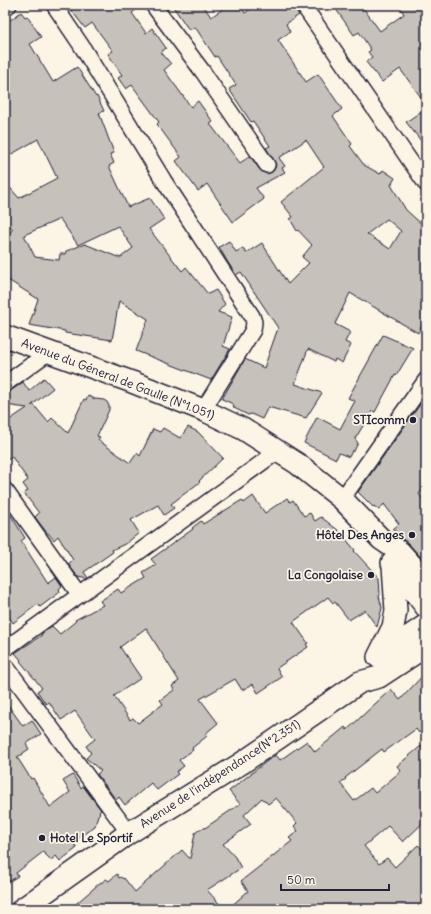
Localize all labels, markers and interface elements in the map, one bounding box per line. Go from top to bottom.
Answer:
street label: Avenue du Géneral de Gaulle (N°1.051) [20,335,217,422]
place label: STIcomm [353,412,405,427]
marker: STIcomm [408,415,418,425]
place label: Hôtel Des Anges [316,527,405,543]
marker: Hôtel Des Anges [407,530,417,540]
place label: La Congolaise [288,567,364,583]
marker: La Congolaise [366,570,376,580]
street label: Avenue de l'indépendance(N°2.351) [137,716,303,831]
place label: Hotel Le Sportif [50,830,134,846]
marker: Hotel Le Sportif [37,833,47,843]
scale bar [281,866,389,892]
text: 50 m [287,872,316,887]

